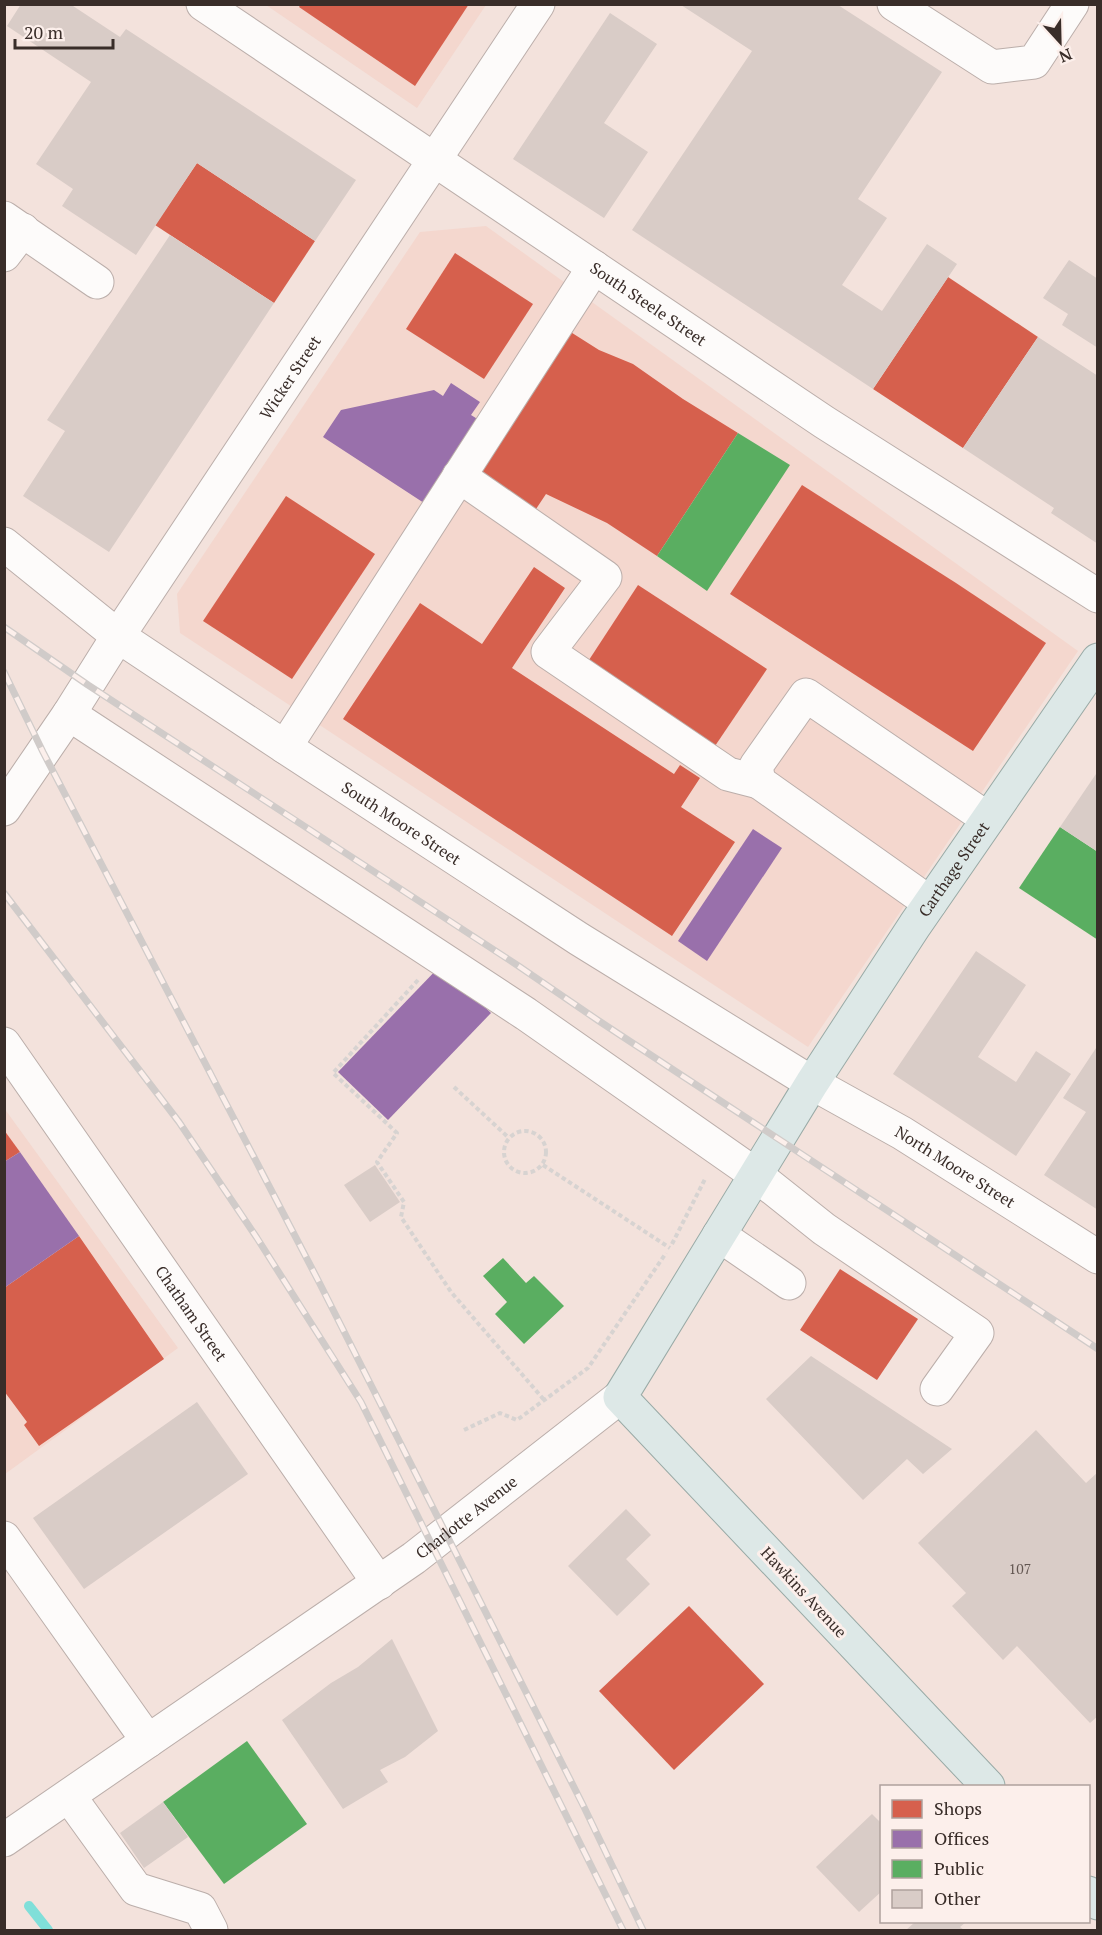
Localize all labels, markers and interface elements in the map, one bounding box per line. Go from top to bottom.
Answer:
scale bar [15,12,112,50]
north arrow [1030,12,1090,72]
text: 20 m [24,20,64,44]
text: N [1056,43,1075,68]
street label: South Steele Street [586,257,711,351]
street label: Wicker Street [254,331,326,423]
street label: South Moore Street [337,776,465,870]
street label: Carthage Street [913,817,994,921]
street label: North Moore Street [891,1120,1020,1213]
street label: Chatham Street [150,1261,232,1365]
street label: Charlotte Avenue [411,1470,522,1564]
street label: Hawkins Avenue [756,1542,852,1642]
house number: 107 [1009,1559,1031,1578]
legend [880,1785,1090,1923]
text: Shops [934,1796,982,1820]
text: Offices [934,1826,989,1850]
text: Public [934,1856,984,1880]
text: Other [934,1886,981,1910]

